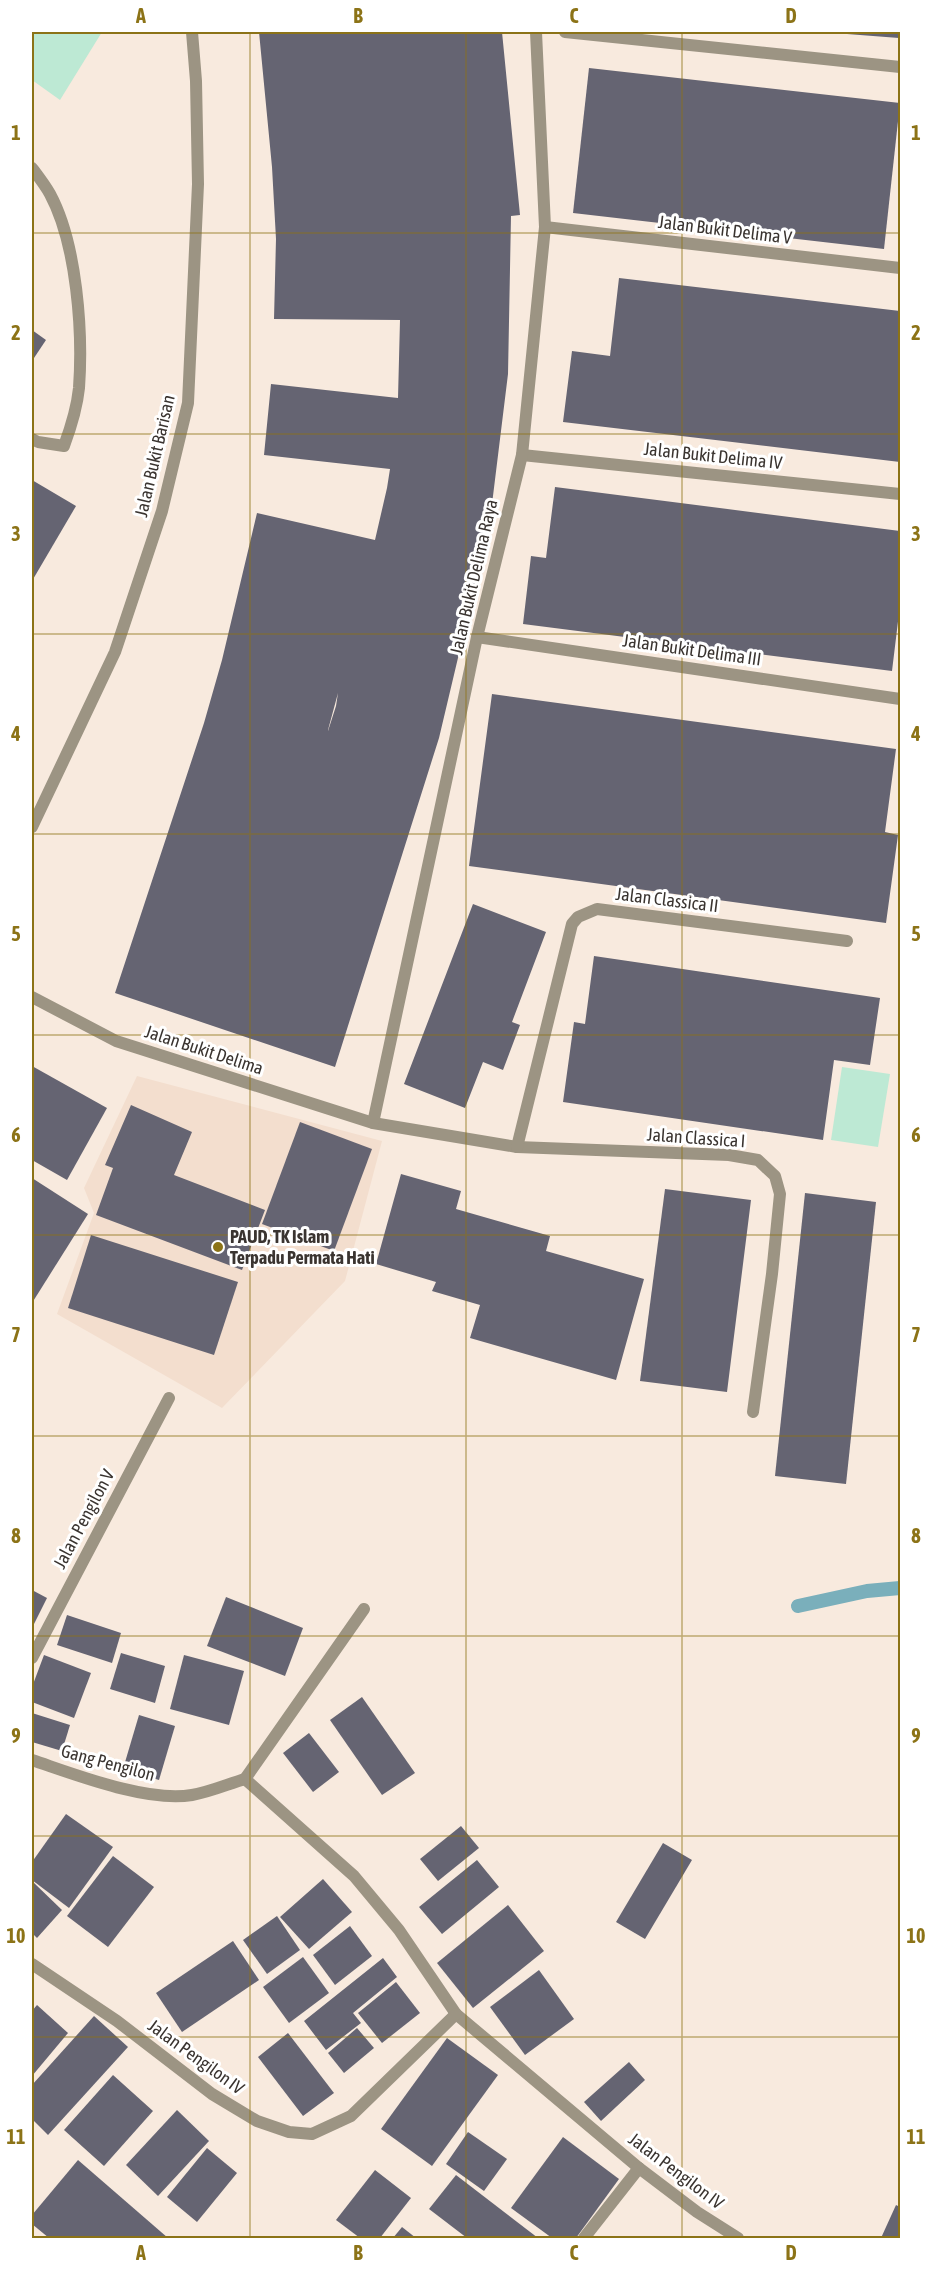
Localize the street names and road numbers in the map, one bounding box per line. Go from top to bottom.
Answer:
street label: Jalan Bukit Delima V [657,211,793,248]
street label: Jalan Bukit Barisan [130,393,179,519]
street label: Jalan Bukit Delima IV [643,438,784,473]
street label: Jalan Bukit Delima Raya [445,497,502,657]
street label: Jalan Bukit Delima III [621,629,763,670]
street label: Jalan Classica II [615,883,720,916]
street label: Jalan Bukit Delima [142,1020,266,1079]
street label: Jalan Classica I [646,1124,746,1151]
street label: Jalan Pengilon V [49,1466,118,1572]
street label: Gang Pengilon [59,1740,157,1785]
street label: Jalan Pengilon IV [144,2015,249,2099]
street label: Jalan Pengilon IV [625,2128,728,2213]

